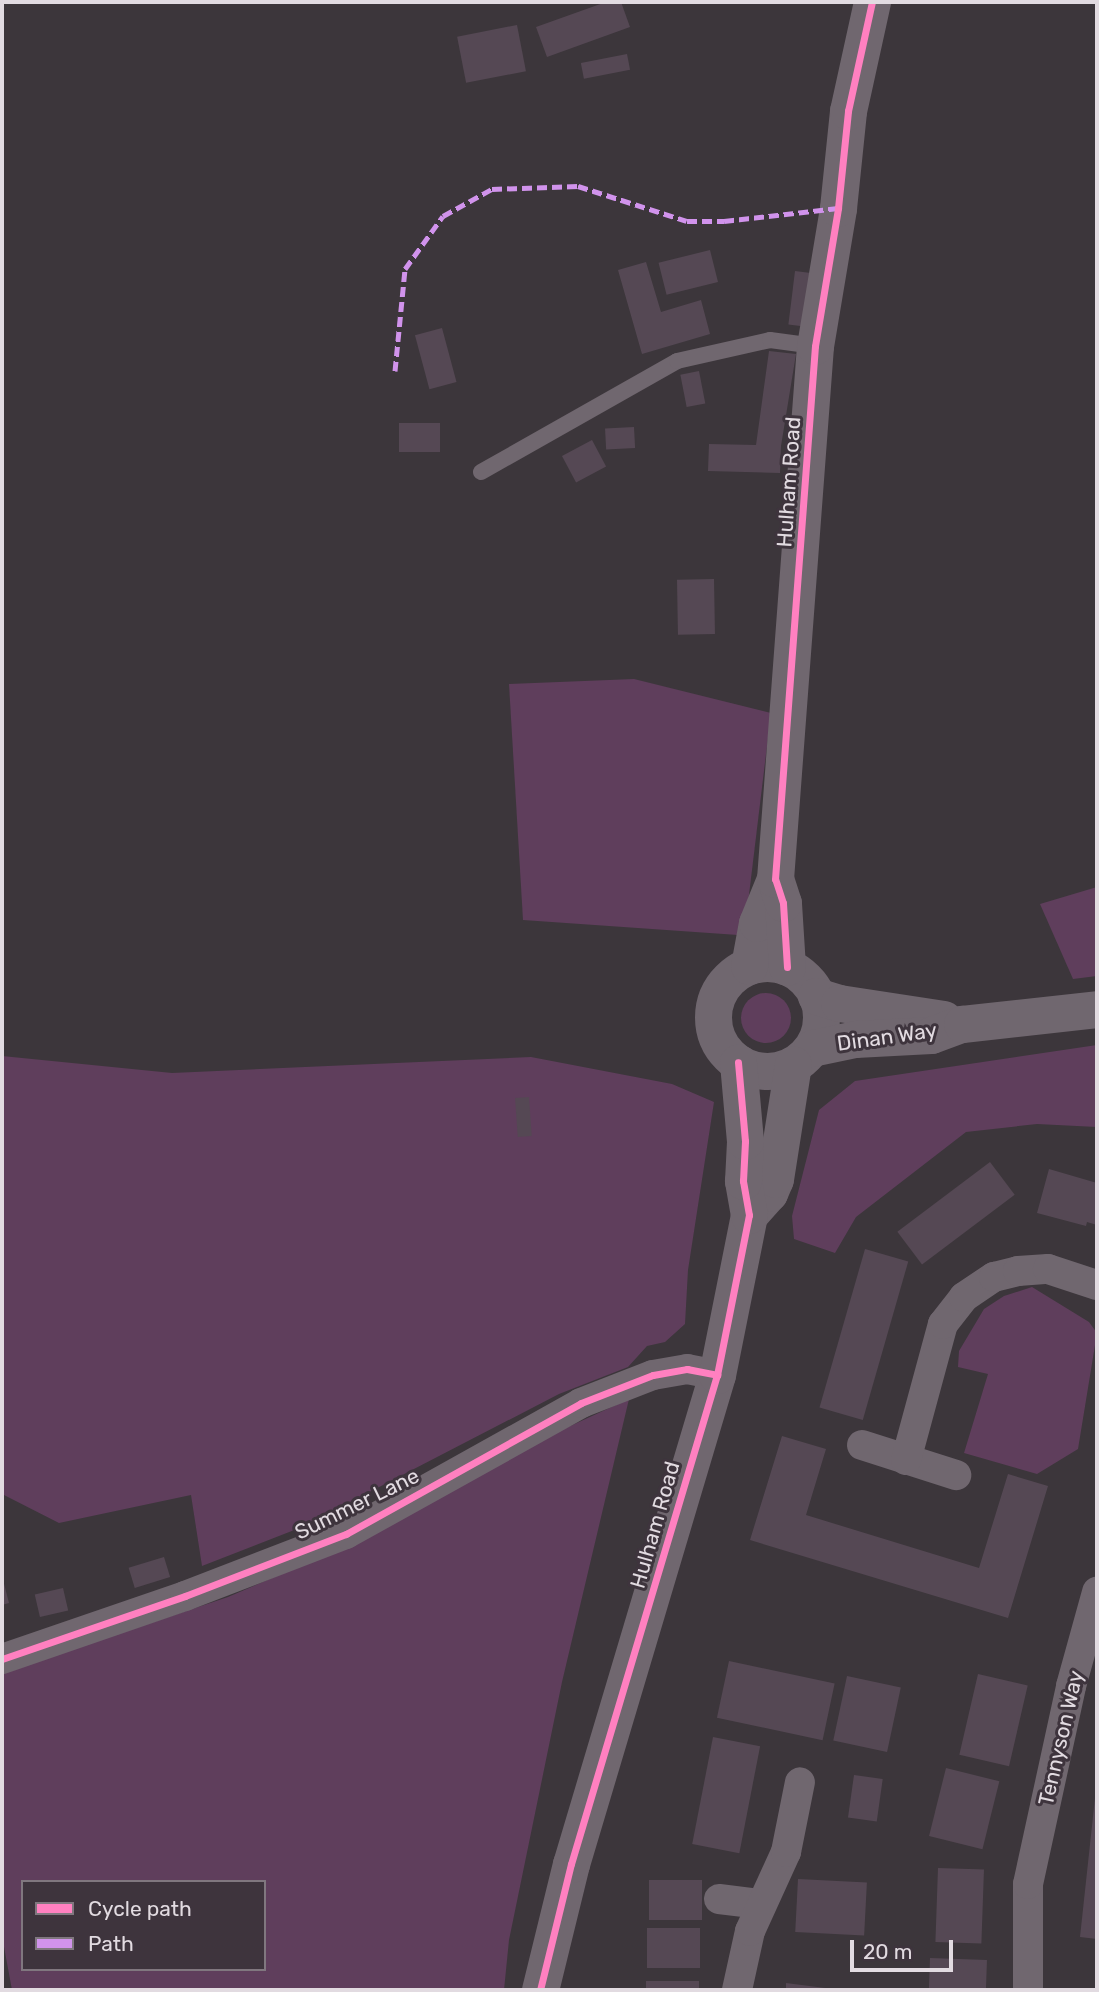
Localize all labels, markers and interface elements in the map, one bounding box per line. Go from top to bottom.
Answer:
street label: Hulham Road [772,416,806,548]
street label: Dinan Way [835,1017,939,1057]
street label: Hulham Road [625,1459,685,1591]
street label: Summer Lane [290,1463,424,1545]
street label: Tennyson Way [1033,1668,1089,1808]
legend [21,1880,266,1971]
text: Cycle path [88,1896,192,1921]
scale bar [854,1926,957,1970]
text: Path [88,1931,134,1956]
text: 20 m [863,1939,912,1964]

